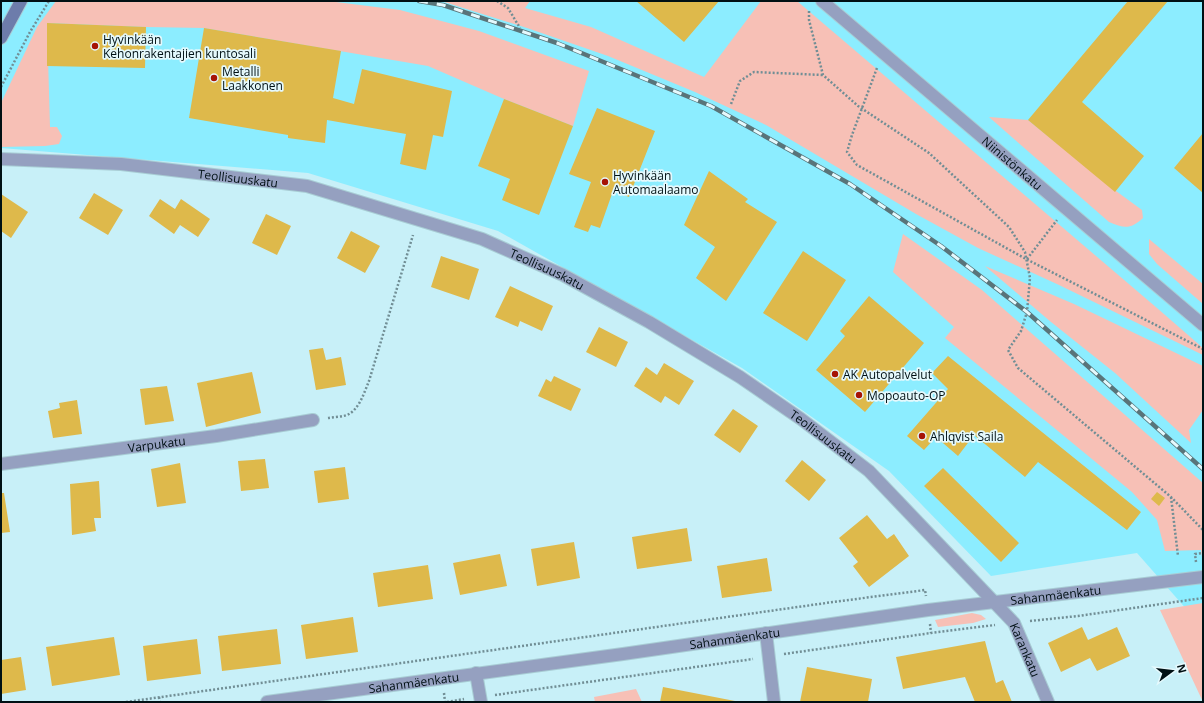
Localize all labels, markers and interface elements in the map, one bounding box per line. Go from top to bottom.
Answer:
place label: Hyvinkään Kehonrakentajien kuntosali [103,31,256,62]
marker: Hyvinkään Kehonrakentajien kuntosali [90,41,100,51]
place label: Metalli Laakkonen [222,63,283,94]
marker: Metalli Laakkonen [209,73,219,83]
street label: Niinistönkatu [978,132,1046,194]
street label: Teollisuuskatu [197,165,279,191]
place label: Hyvinkään Automaalaamo [613,167,699,198]
marker: Hyvinkään Automaalaamo [600,177,610,187]
street label: Teollisuuskatu [507,244,588,294]
place label: AK Autopalvelut [843,366,932,383]
marker: AK Autopalvelut [830,369,840,379]
place label: Mopoauto-OP [867,387,946,404]
marker: Mopoauto-OP [854,390,864,400]
street label: Teollisuuskatu [787,405,861,468]
place label: Ahlqvist Saila [930,428,1003,445]
marker: Ahlqvist Saila [917,431,927,441]
street label: Varpukatu [127,432,187,456]
street label: Sahanmäenkatu [1009,581,1102,609]
street label: Karankatu [1006,620,1045,679]
street label: Sahanmäenkatu [688,623,781,653]
north arrow [1152,651,1192,691]
text: N [1174,662,1191,675]
street label: Sahanmäenkatu [367,668,460,697]

